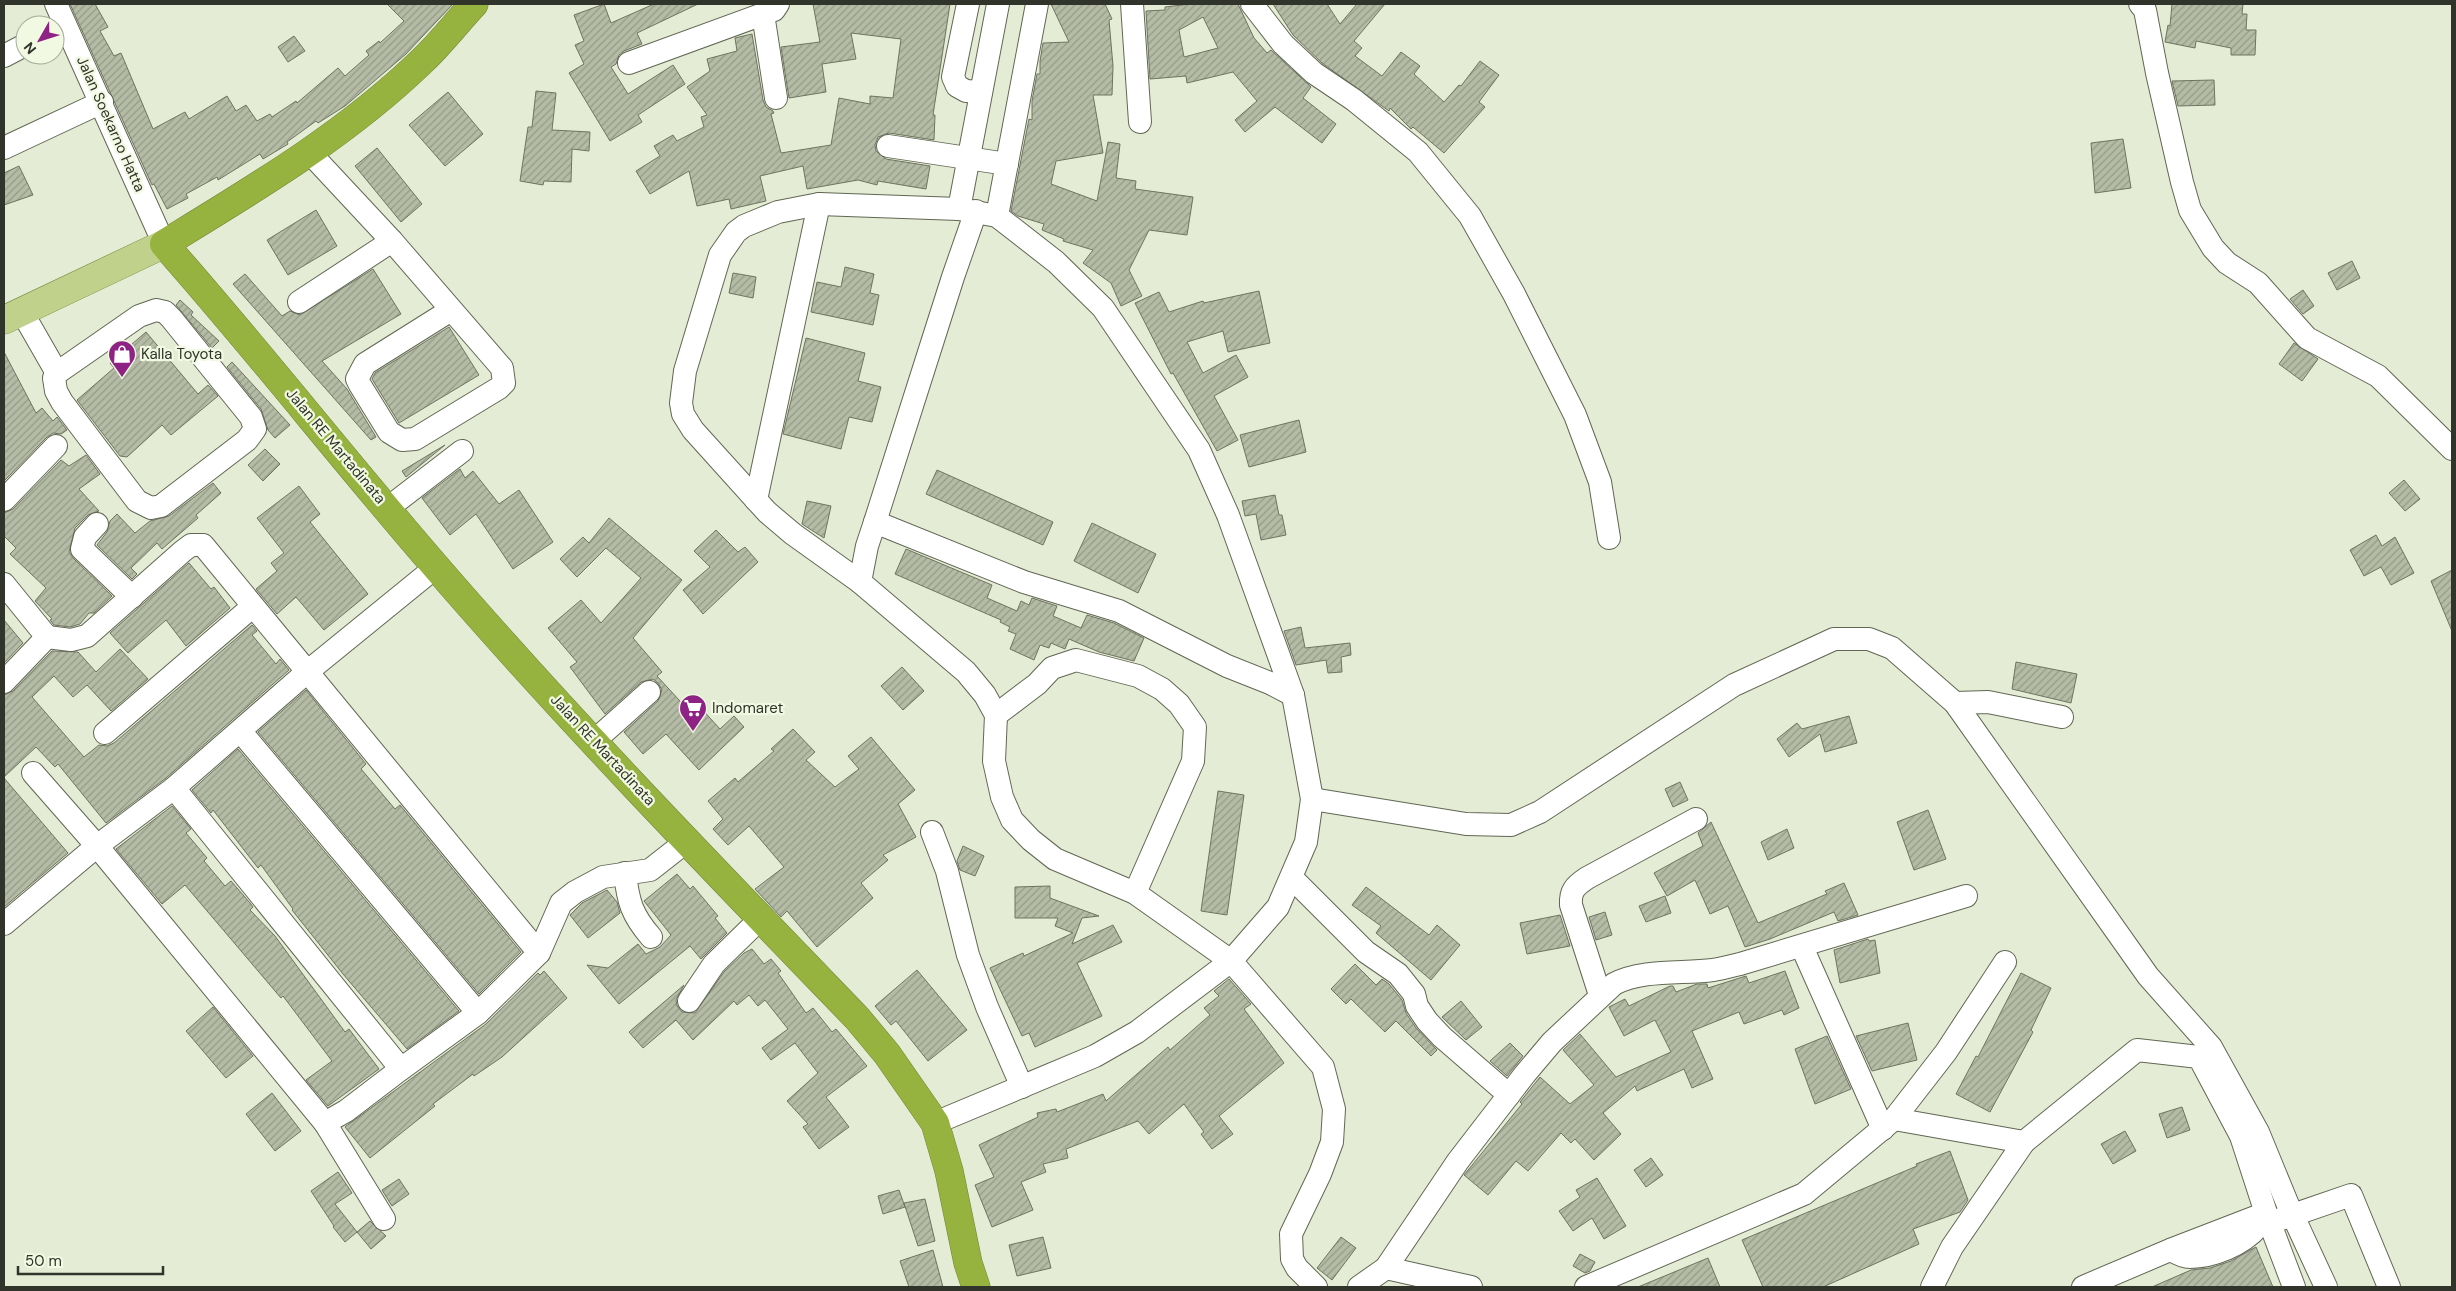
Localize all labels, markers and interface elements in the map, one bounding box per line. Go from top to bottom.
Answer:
north arrow [15,15,65,65]
text: N [20,39,40,58]
street label: Jalan Soekarno Hatta [72,53,150,195]
shop icon: Kalla Toyota [107,339,137,378]
place label: Kalla Toyota [141,344,222,364]
street label: Jalan RE Martadinata [282,384,390,508]
street label: Jalan RE Martadinata [546,690,660,810]
supermarket icon: Indomaret [678,693,708,732]
place label: Indomaret [712,698,783,718]
scale bar [18,1244,162,1276]
text: 50 m [25,1251,62,1271]

